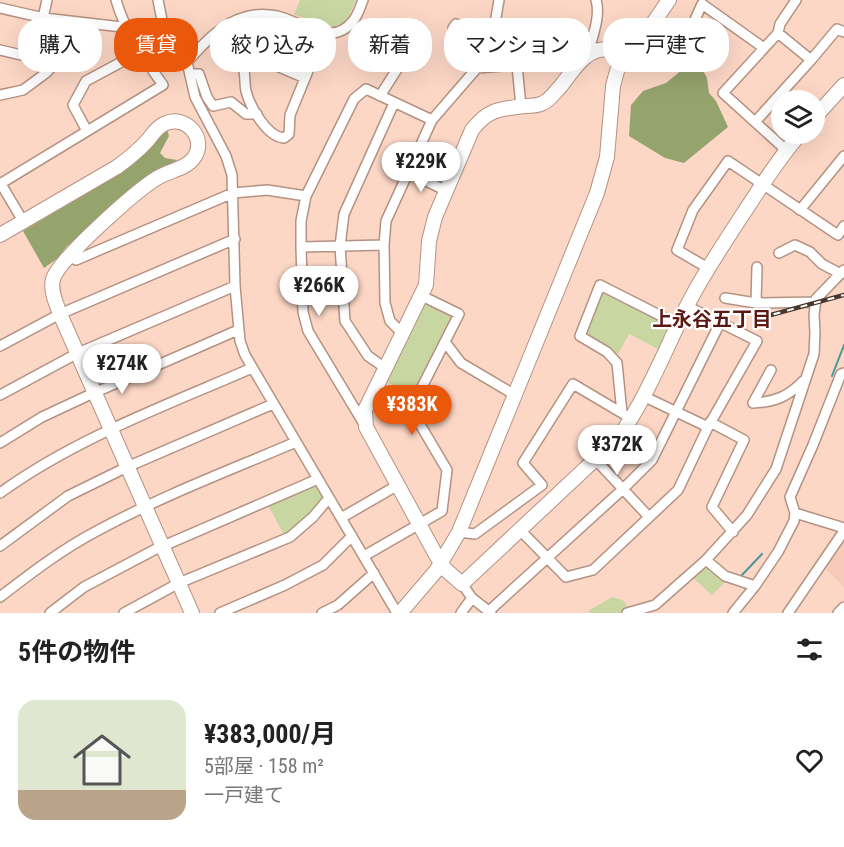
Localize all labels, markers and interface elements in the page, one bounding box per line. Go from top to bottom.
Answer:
chip: 購入 [18,18,102,72]
chip: 賃貸 [114,18,198,72]
chip: 絞り込み [210,18,336,72]
chip: 新着 [348,18,432,72]
chip: マンション [444,18,591,72]
chip: 一戸建て [603,18,729,72]
map controls [771,90,825,144]
button: layers [771,90,825,144]
pin: ¥229K [379,142,463,193]
text: ¥229K [396,149,446,173]
pin: ¥266K [277,266,361,317]
text: ¥266K [294,273,344,297]
district label: 上永谷五丁目 [652,307,772,331]
pin: ¥274K [80,344,164,395]
text: ¥274K [97,351,147,375]
pin: ¥383K [370,385,454,436]
text: ¥383K [387,392,437,416]
pin: ¥372K [575,425,659,476]
text: ¥372K [592,432,642,456]
icon: filters [793,633,826,666]
text: 5件の物件 [18,637,135,667]
text: ¥383,000/月 [204,719,336,749]
icon: home [66,724,138,796]
icon: heart [793,744,826,777]
text: 5部屋 · 158 m² [204,754,324,778]
text: 一戸建て [204,783,284,807]

